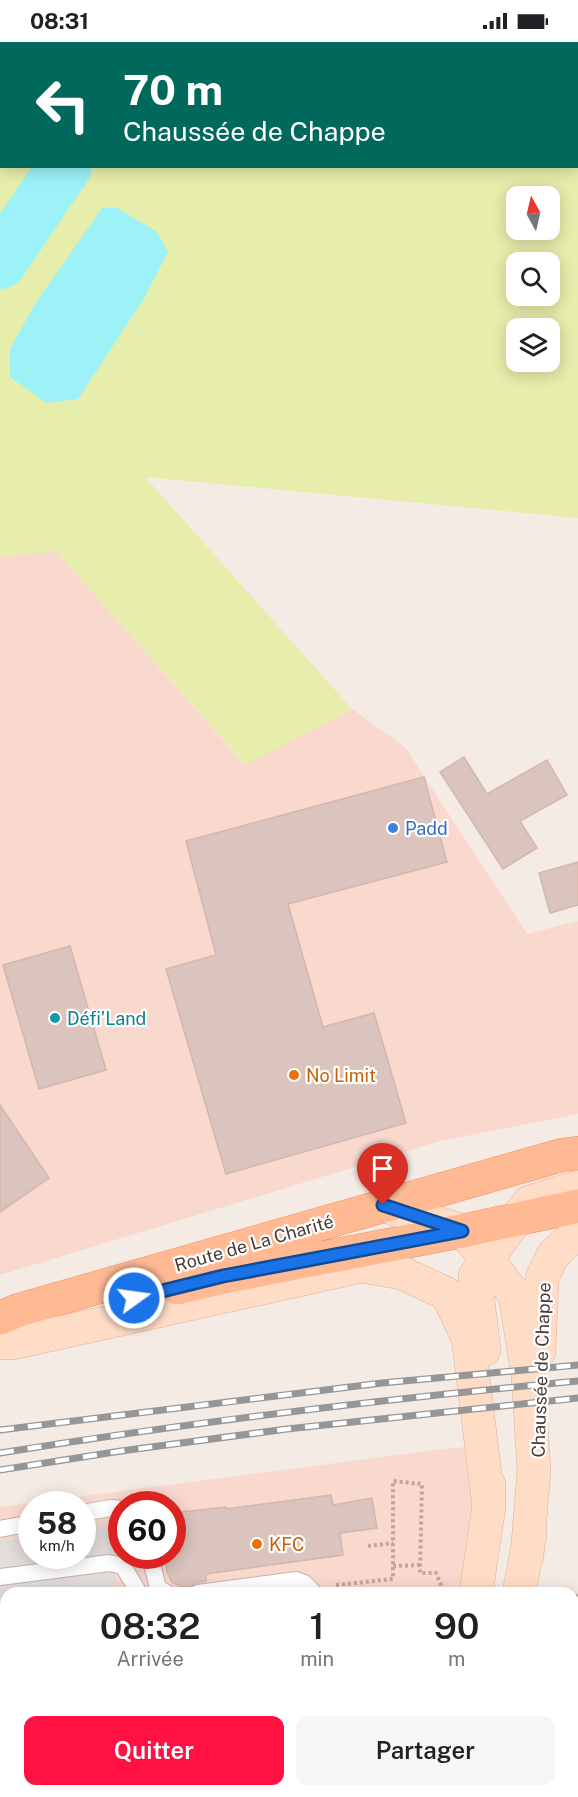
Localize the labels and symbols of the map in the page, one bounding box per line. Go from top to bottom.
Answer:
north arrow [506,186,560,240]
place label: Padd [405,818,448,839]
marker: Padd [386,821,400,835]
place label: Défi'Land [67,1008,146,1029]
marker: Défi'Land [48,1011,62,1025]
place label: No Limit [306,1065,376,1086]
marker: No Limit [287,1068,301,1082]
pin [357,1143,408,1205]
street label: Route de La Charité [172,1210,336,1276]
position arrow [102,1266,166,1330]
street label: Chaussée de Chappe [527,1282,555,1458]
speed limit sign: 60 [108,1491,186,1569]
place label: KFC [269,1534,304,1555]
marker: KFC [250,1537,264,1551]

